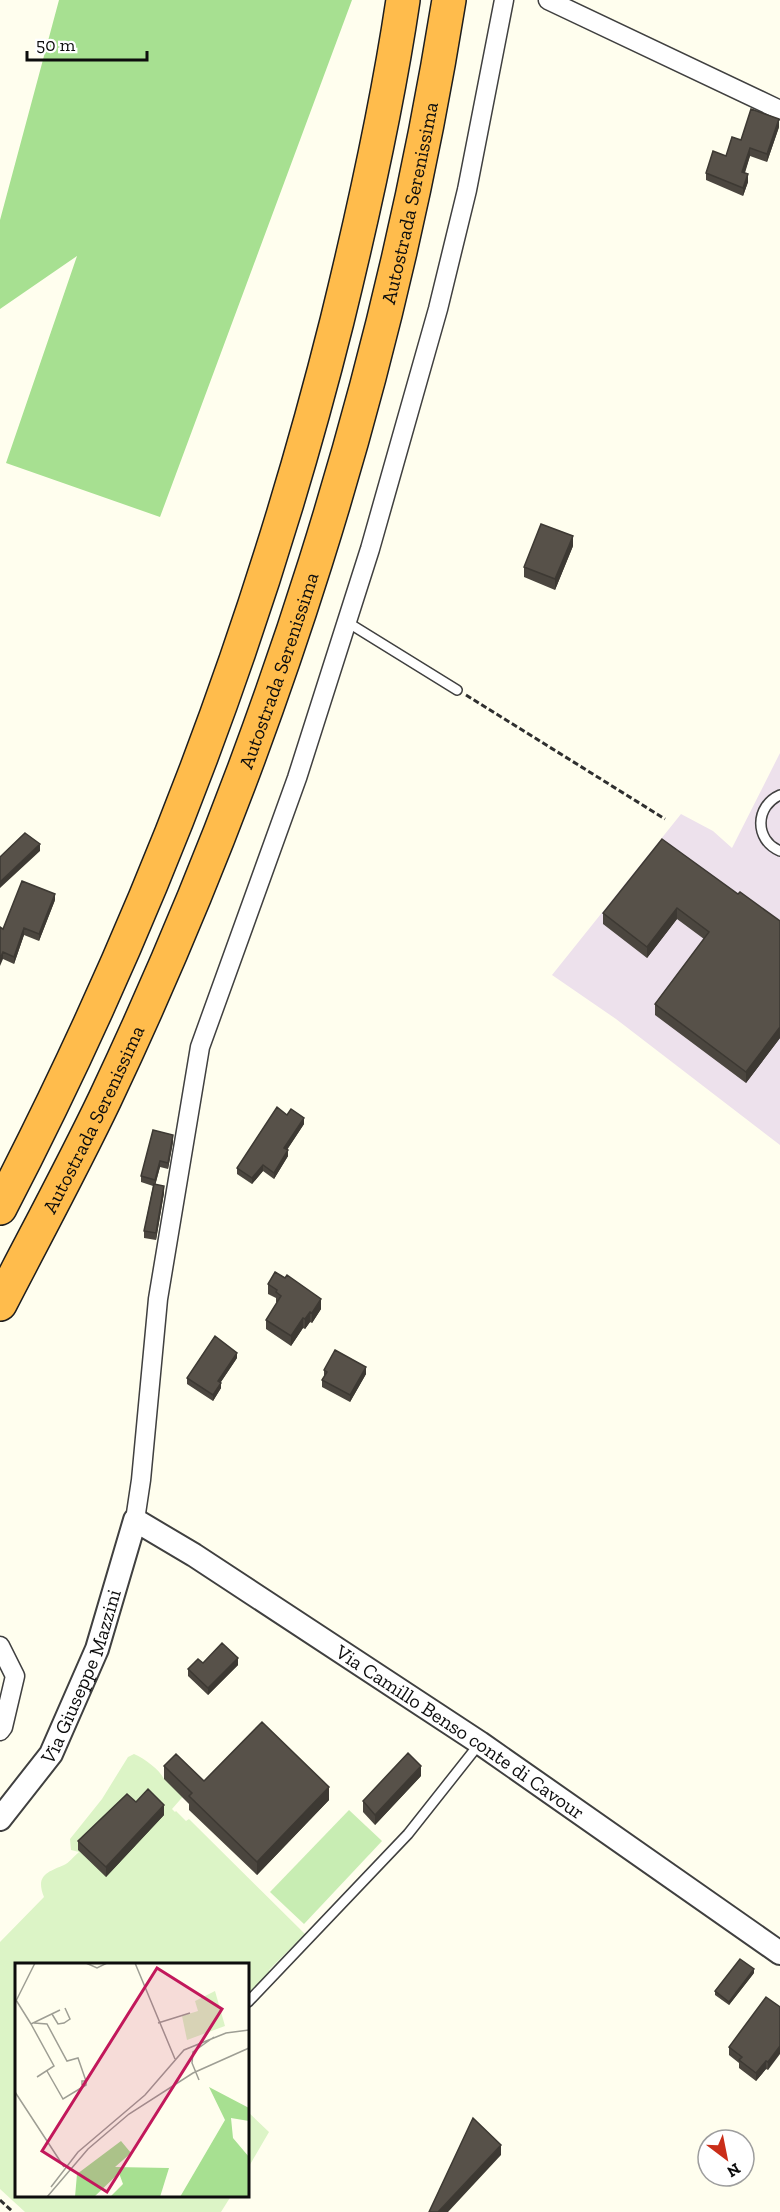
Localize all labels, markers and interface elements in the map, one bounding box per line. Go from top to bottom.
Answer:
scale bar [27,24,147,62]
text: 50 m [36,34,76,56]
street label: Autostrada Serenissima [376,100,443,306]
street label: Autostrada Serenissima [234,569,324,772]
street label: Autostrada Serenissima [37,1021,149,1217]
street label: Via Giuseppe Mazzini [35,1586,126,1770]
street label: Via Camillo Benso conte di Cavour [330,1639,589,1825]
inset map [15,1963,249,2197]
north arrow [696,2128,756,2188]
text: N [723,2159,744,2182]

